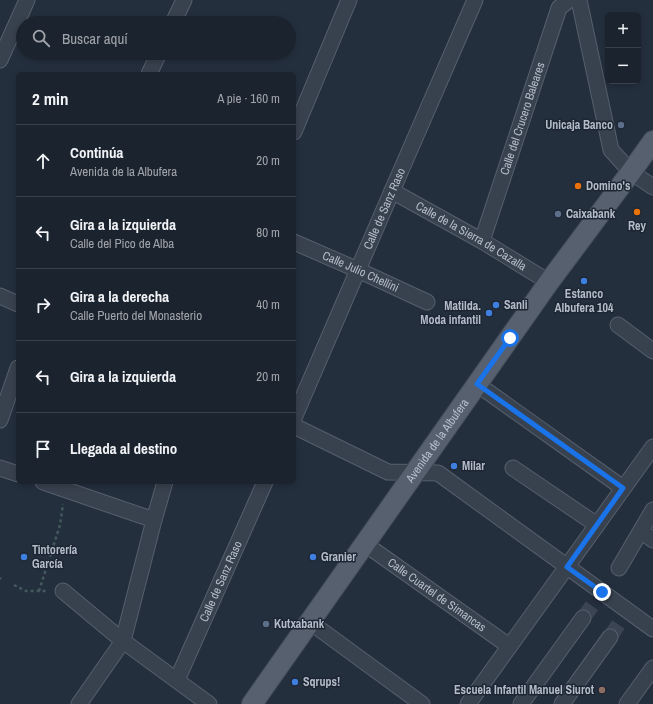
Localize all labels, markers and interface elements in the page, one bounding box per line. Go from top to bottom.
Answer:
map controls [605,12,641,84]
button: + [605,12,641,48]
search box [16,16,296,60]
icon: search [30,27,52,49]
text: Buscar aquí [62,28,128,49]
button: − [605,48,641,84]
street label: Calle del Crucero Baleares [496,60,549,177]
text: 2 min [32,87,68,110]
text: A pie · 160 m [217,90,280,107]
place label: Unicaja Banco [545,117,613,133]
marker: Unicaja Banco [616,120,626,130]
text: Continúa [70,142,123,163]
icon: ahead [32,150,54,172]
text: 20 m [256,152,280,169]
text: Avenida de la Albufera [70,163,177,180]
street label: Calle de Sanz Raso [360,166,409,252]
place label: Domino's [586,178,631,194]
marker: Domino's [573,181,583,191]
street label: Calle de la Sierra de Cazalla [413,198,530,275]
place label: Caixabank [566,206,616,222]
marker: Rey [632,207,642,217]
marker: Caixabank [553,209,563,219]
text: Gira a la izquierda [70,214,176,235]
place label: Rey [628,218,647,234]
icon: left [32,222,54,244]
text: 80 m [256,224,280,241]
text: Calle del Pico de Alba [70,235,174,252]
street label: Calle Julio Chellini [320,247,402,296]
marker: Estanco Albufera 104 [579,276,589,286]
text: Gira a la derecha [70,286,169,307]
place label: Estanco Albufera 104 [554,286,614,316]
icon: right [32,294,54,316]
text: 40 m [256,296,280,313]
place label: Sanli [504,297,528,313]
place label: Matilda. Moda infantil [420,298,481,328]
marker: Sanli [491,300,501,310]
text: Calle Puerto del Monasterio [70,307,202,324]
marker: Matilda. Moda infantil [484,308,494,318]
route start [501,329,519,347]
icon: left [32,366,54,388]
text: Gira a la izquierda [70,366,176,387]
text: 20 m [256,368,280,385]
street label: Avenida de la Albufera [402,395,473,487]
icon: arrive [32,438,54,460]
text: Llegada al destino [70,438,177,459]
place label: Milar [462,458,485,474]
marker: Milar [449,461,459,471]
street label: Calle de Sanz Raso [196,538,246,624]
place label: Tintorería García [32,542,78,572]
place label: Granier [321,549,356,565]
marker: Tintorería García [19,552,29,562]
marker: Granier [308,552,318,562]
street label: Calle Cuartel de Simancas [384,554,489,635]
route end [593,583,611,601]
place label: Kutxabank [274,616,325,632]
marker: Kutxabank [261,619,271,629]
place label: Sqrups! [303,674,340,690]
marker: Sqrups! [290,677,300,687]
place label: Escuela Infantil Manuel Siurot [454,682,595,698]
marker: Escuela Infantil Manuel Siurot [597,685,607,695]

